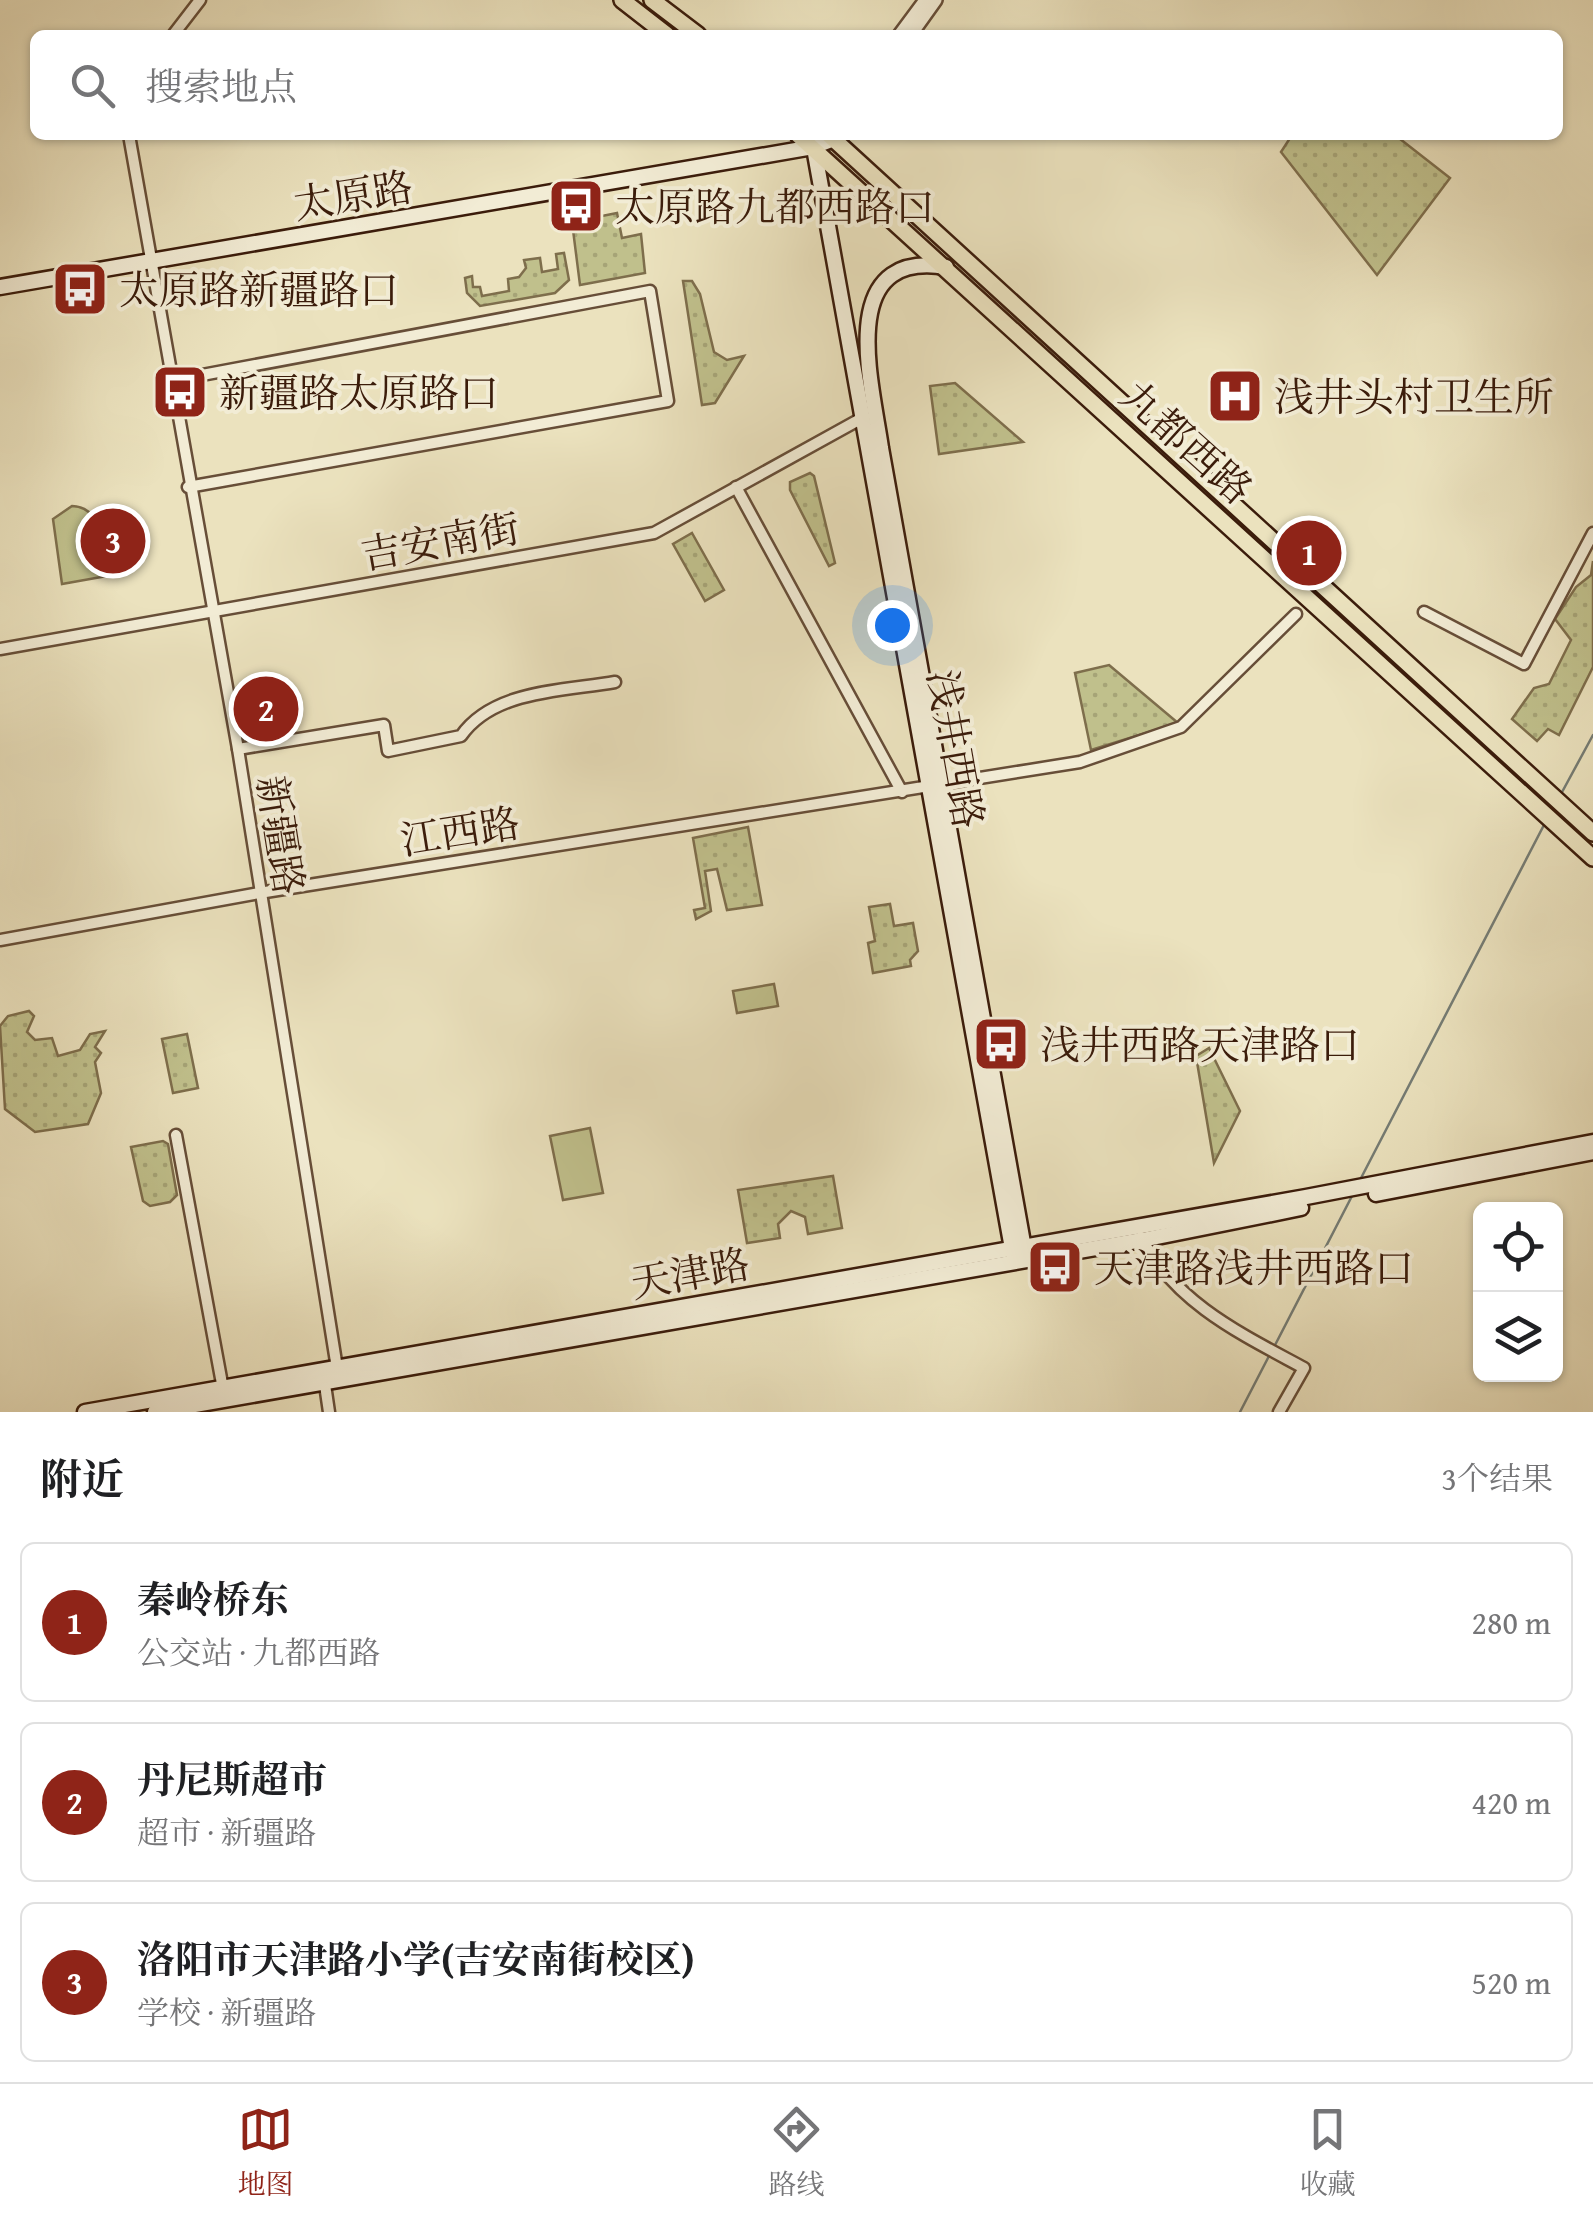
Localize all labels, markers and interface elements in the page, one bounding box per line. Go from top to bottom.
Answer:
search box [30,30,1563,140]
icon: search [65,58,120,113]
text: 搜索地点 [145,58,297,114]
street label: 太原路 [289,156,417,234]
bus stop icon: 太原路九都西路口 [546,176,606,236]
place label: 太原路九都西路口 [615,177,935,236]
bus stop icon: 太原路新疆路口 [50,259,110,319]
place label: 太原路新疆路口 [119,260,399,319]
bus stop icon: 新疆路太原路口 [150,362,210,422]
place label: 新疆路太原路口 [219,363,499,422]
hospital icon: 浅井头村卫生所 [1205,366,1265,426]
street label: 九都西路 [1108,367,1266,517]
place label: 浅井头村卫生所 [1274,367,1554,426]
street label: 吉安南街 [356,498,524,584]
pin: 3 [80,504,146,578]
pin: 1 [1276,516,1342,590]
your location [867,600,918,651]
street label: 浅井西路 [913,665,999,833]
pin: 2 [234,672,298,746]
street label: 新疆路 [242,771,320,899]
street label: 江西路 [396,792,524,870]
bus stop icon: 浅井西路天津路口 [971,1014,1031,1074]
place label: 浅井西路天津路口 [1040,1015,1360,1074]
map controls [1473,1202,1563,1382]
button: locate [1473,1202,1563,1292]
street label: 天津路 [626,1234,754,1312]
bus stop icon: 天津路浅井西路口 [1025,1237,1085,1297]
place label: 天津路浅井西路口 [1094,1238,1414,1297]
button: layers [1473,1292,1563,1382]
text: 附近 [40,1448,124,1509]
text: 3个结果 [1442,1455,1553,1502]
text: 秦岭桥东 [137,1571,289,1627]
text: 1 [66,1599,83,1646]
text: 280 m [1472,1599,1551,1646]
text: 公交站 · 九都西路 [137,1629,380,1676]
text: 丹尼斯超市 [137,1751,327,1807]
text: 2 [66,1779,83,1826]
text: 420 m [1472,1779,1551,1826]
text: 超市 · 新疆路 [137,1809,316,1856]
text: 洛阳市天津路小学(吉安南街校区) [137,1931,695,1987]
text: 3 [66,1959,83,2006]
text: 520 m [1472,1959,1551,2006]
text: 学校 · 新疆路 [137,1989,316,2036]
tab: 地图 [237,2102,294,2204]
tab: 路线 [768,2102,825,2204]
tab: 收藏 [1299,2102,1356,2204]

